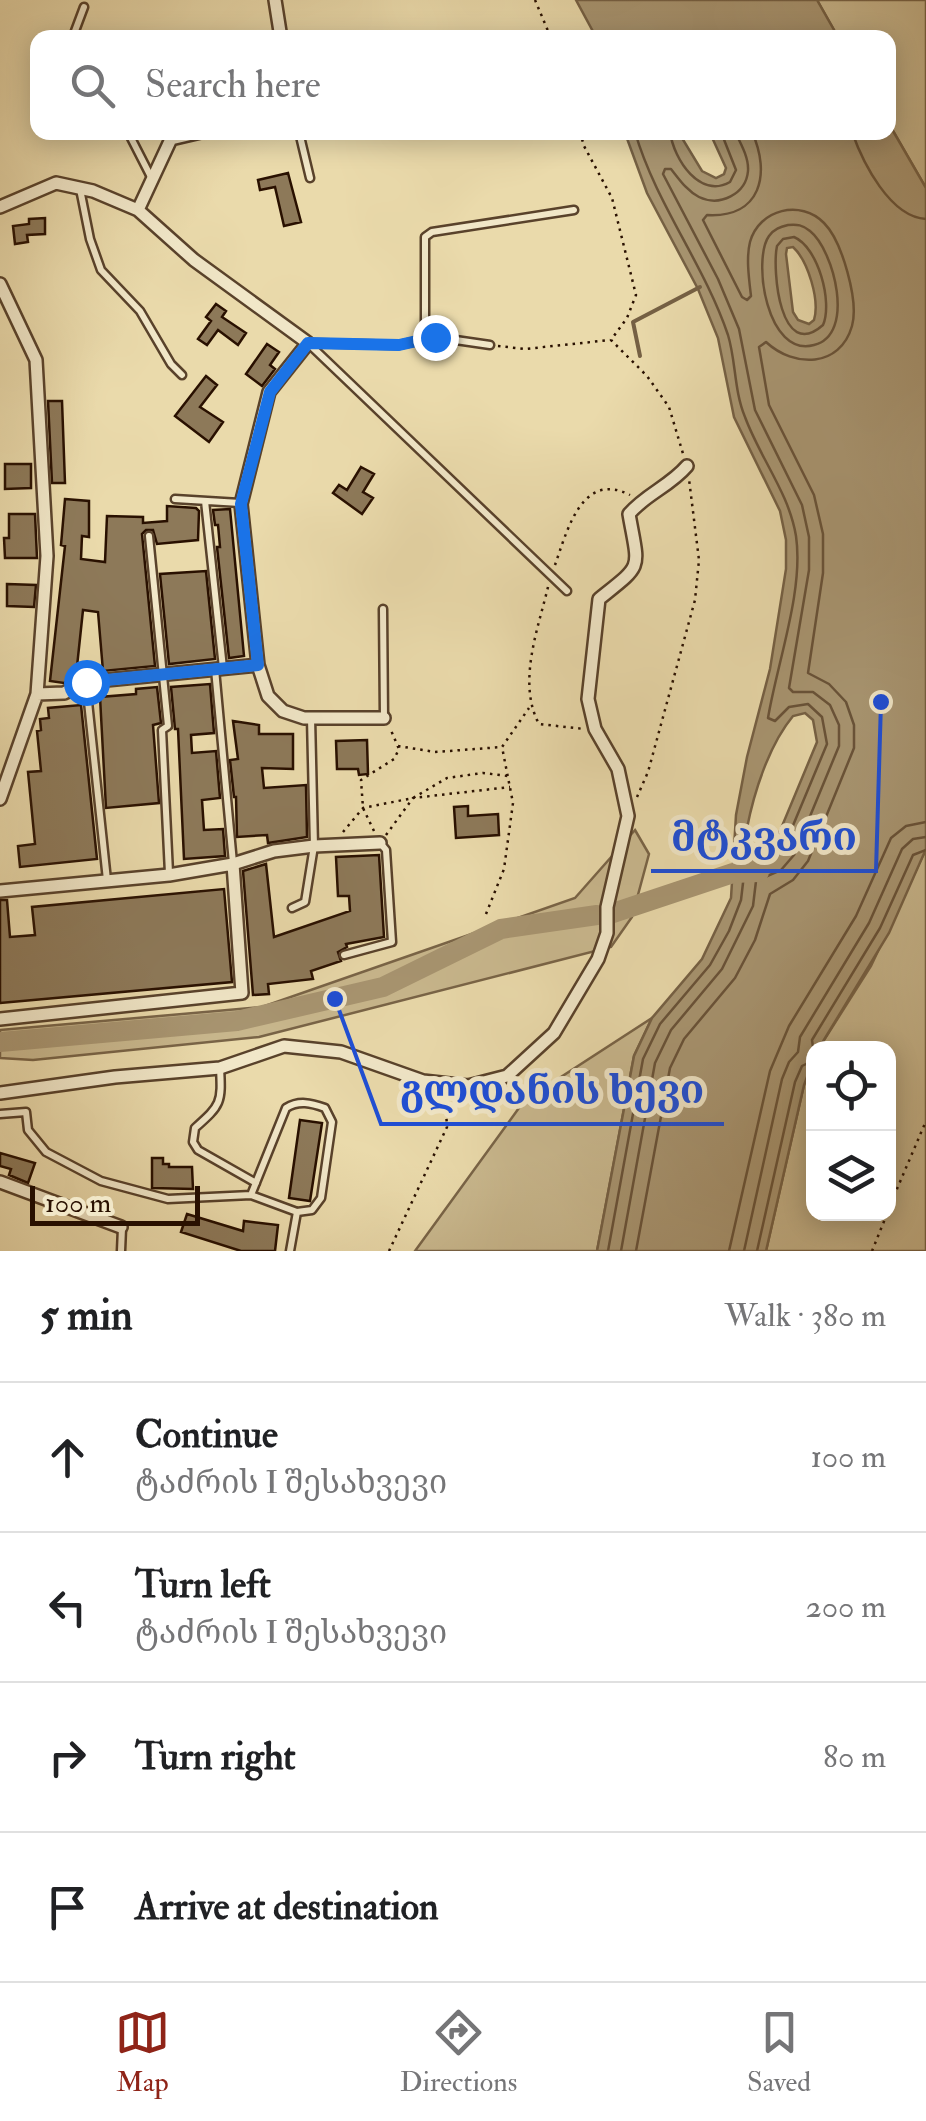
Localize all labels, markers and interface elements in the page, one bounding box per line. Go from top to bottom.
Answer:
search box [30,30,896,140]
icon: search [65,58,120,113]
text: Search here [145,61,321,109]
route end [413,315,459,361]
route start [64,660,110,706]
callout: მტკვარი [651,801,876,871]
text: მტკვარი [671,812,857,863]
map controls [806,1041,896,1221]
button: locate [806,1041,896,1131]
callout: გლდანის ხევი [381,1054,724,1124]
text: გლდანის ხევი [400,1065,704,1116]
button: layers [806,1131,896,1221]
scale bar [30,1181,200,1226]
text: 100 m [45,1186,111,1221]
text: 5 min [40,1290,133,1342]
text: Walk · 380 m [725,1296,886,1336]
text: Continue [135,1411,278,1459]
icon: ahead [40,1430,95,1485]
text: 100 m [810,1437,886,1477]
text: ტაძრის I შესახვევი [135,1463,447,1503]
text: Turn left [135,1561,271,1609]
icon: left [40,1580,95,1635]
text: 200 m [805,1587,886,1627]
text: ტაძრის I შესახვევი [135,1613,447,1653]
icon: right [40,1730,95,1785]
text: Turn right [135,1733,296,1781]
text: 80 m [823,1737,886,1777]
icon: arrive [40,1880,95,1935]
text: Arrive at destination [135,1883,439,1931]
tab: Map [115,2005,170,2100]
tab: Directions [400,2005,517,2100]
tab: Saved [747,2005,811,2100]

